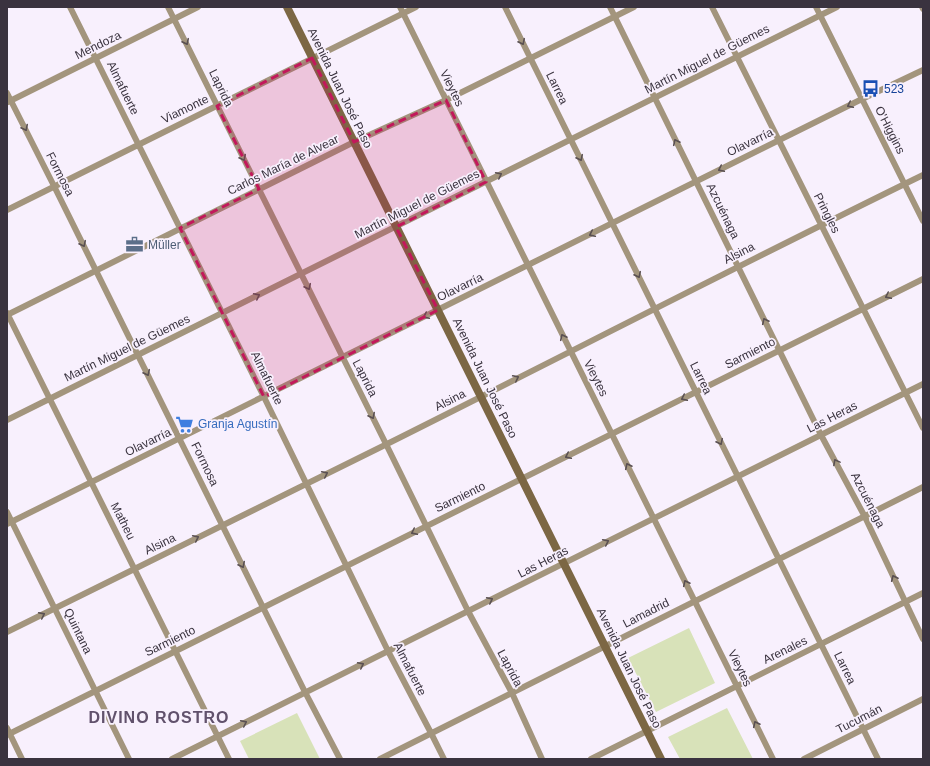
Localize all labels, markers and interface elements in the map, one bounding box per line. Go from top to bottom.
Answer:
street label: Martín Miguel de Güemes [642,21,772,97]
street label: Avenida Juan José Paso [305,26,375,151]
street label: Mendoza [73,28,124,62]
one-way arrow [181,38,189,45]
one-way arrow [517,38,525,45]
street label: Almafuerte [104,59,142,117]
street label: Laprida [206,67,236,109]
street label: Vieytes [437,67,467,109]
street label: Larrea [543,69,571,107]
bus stop icon: 523 [861,79,881,99]
place label: 523 [884,82,904,96]
street label: Viamonte [159,92,211,126]
one-way arrow [847,100,854,108]
street label: O'Higgins [872,104,908,156]
one-way arrow [20,124,27,131]
street label: Olavarría [725,125,776,159]
street label: Carlos María de Alvear [225,132,341,198]
one-way arrow [673,138,681,146]
street label: Formosa [43,150,77,199]
one-way arrow [239,154,246,162]
one-way arrow [575,154,583,162]
one-way arrow [718,164,725,172]
street label: Martín Miguel de Güemes [352,166,482,242]
one-way arrow [495,173,502,180]
street label: Azcuénaga [704,181,743,241]
street label: Pringles [811,191,843,235]
one-way arrow [589,229,597,237]
office icon: Müller [125,235,145,255]
place label: Müller [148,238,181,252]
street label: Alsina [721,239,757,267]
one-way arrow [78,240,86,247]
street label: Olavarría [435,270,486,304]
one-way arrow [633,271,641,278]
one-way arrow [303,283,311,291]
one-way arrow [885,291,892,299]
one-way arrow [253,293,261,301]
street label: Martín Miguel de Güemes [62,311,192,385]
one-way arrow [422,311,430,319]
street label: Avenida Juan José Paso [450,316,520,441]
one-way arrow [762,318,770,325]
one-way arrow [561,334,568,342]
street label: Sarmiento [722,334,778,372]
street label: Almafuerte [248,349,286,407]
street label: Laprida [350,357,380,399]
street label: Vieytes [581,357,611,399]
street label: Larrea [687,359,715,397]
one-way arrow [142,369,150,376]
one-way arrow [512,375,519,383]
street label: Alsina [432,386,468,414]
one-way arrow [681,393,688,401]
street label: Las Heras [804,398,860,436]
one-way arrow [367,412,375,419]
supermarket icon: Granja Agustín [175,414,195,434]
place label: Granja Agustín [198,417,277,431]
street label: Olavarría [123,425,174,459]
one-way arrow [716,437,723,445]
street label: Formosa [188,440,222,489]
one-way arrow [564,451,572,459]
one-way arrow [833,459,840,466]
one-way arrow [625,463,633,470]
street label: Azcuénaga [848,470,888,530]
one-way arrow [321,472,328,479]
street label: Sarmiento [432,479,488,515]
street label: Matheu [108,500,138,542]
one-way arrow [410,528,418,535]
street label: Alsina [142,530,178,557]
one-way arrow [192,535,199,543]
one-way arrow [602,540,609,547]
street label: Las Heras [515,543,571,581]
one-way arrow [237,560,245,568]
one-way arrow [891,575,899,583]
one-way arrow [683,579,690,587]
street label: Lamadrid [621,595,671,631]
one-way arrow [485,598,493,605]
street label: Quintana [61,606,95,656]
street label: Avenida Juan José Paso [594,606,664,731]
one-way arrow [38,612,45,619]
street label: Sarmiento [142,623,198,659]
street label: Arenales [761,633,809,667]
street label: Almafuerte [391,640,430,698]
street label: Laprida [494,647,526,689]
street label: Vieytes [725,647,755,689]
street label: Larrea [831,649,859,687]
one-way arrow [356,662,364,670]
street label: Tucumán [834,702,884,736]
district label: DIVINO ROSTRO [88,709,230,726]
one-way arrow [240,720,248,728]
one-way arrow [753,721,761,728]

